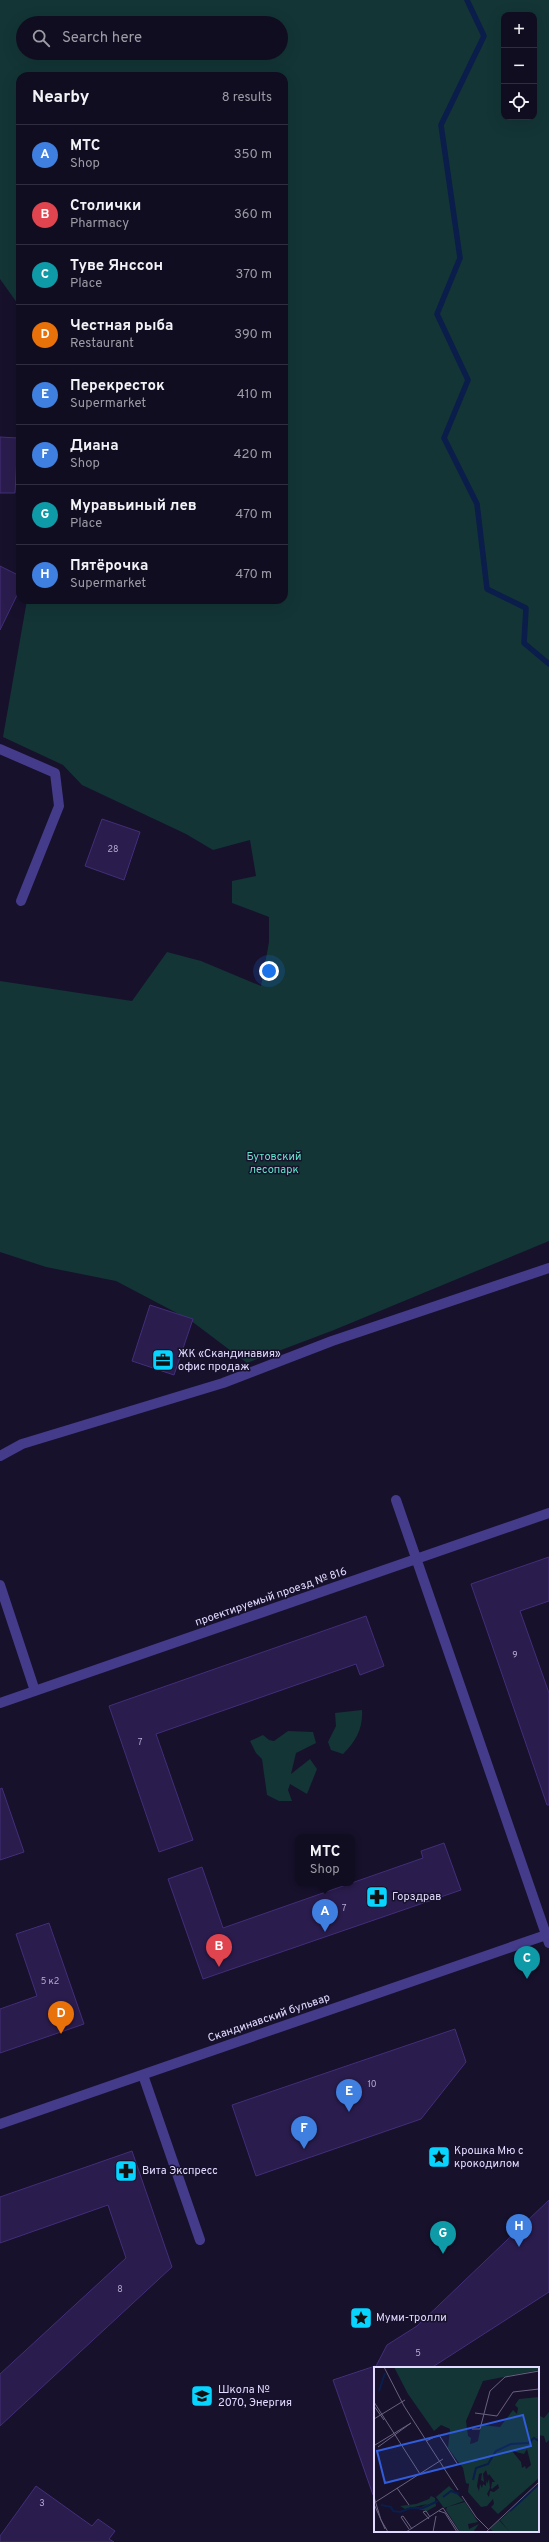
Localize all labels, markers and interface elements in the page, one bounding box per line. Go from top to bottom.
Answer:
map controls [501,12,537,120]
button: + [501,12,537,48]
search box [16,16,288,60]
icon: search [30,27,52,49]
text: Search here [62,29,142,48]
button: − [501,48,537,84]
button: locate [501,84,537,120]
text: Nearby [32,87,89,109]
text: 8 results [222,90,272,106]
text: МТС [70,137,100,156]
text: A [40,147,50,163]
text: 350 m [234,147,272,163]
text: Shop [70,156,100,172]
text: Столички [70,197,141,216]
text: B [41,207,49,223]
text: 360 m [234,207,272,223]
text: Pharmacy [70,216,129,232]
text: Туве Янссон [70,257,163,276]
text: C [41,267,49,283]
text: 370 m [235,267,272,283]
text: Place [70,276,102,292]
text: Честная рыба [70,317,173,336]
text: D [40,327,50,343]
text: 390 m [234,327,272,343]
text: Restaurant [70,336,134,352]
text: Перекресток [70,377,165,396]
text: E [41,387,49,403]
text: 410 m [237,387,272,403]
text: Supermarket [70,396,146,412]
text: Диана [70,437,119,456]
text: F [41,447,49,463]
text: 420 m [234,447,272,463]
text: Shop [70,456,100,472]
text: Муравьиный лев [70,497,197,516]
text: G [41,507,49,523]
text: 470 m [235,507,272,523]
text: Place [70,516,102,532]
text: Пятёрочка [70,557,148,576]
text: H [40,567,50,583]
text: 470 m [235,567,272,583]
text: Supermarket [70,576,146,592]
house number: 28 [107,844,119,855]
your location [259,961,279,981]
park label: Бутовский лесопарк [246,1150,302,1177]
office icon: ЖК «Скандинавия» офис продаж [150,1347,176,1373]
place label: ЖК «Скандинавия» офис продаж [178,1347,281,1374]
street label: проектируемый проезд № 816 [193,1564,349,1630]
house number: 9 [512,1650,518,1661]
house number: 7 [138,1737,143,1748]
popup [295,1834,355,1886]
text: МТС [310,1843,340,1862]
text: Shop [310,1862,340,1878]
pharmacy icon: Горздрав [364,1884,390,1910]
place label: Горздрав [392,1890,441,1904]
pin: A [312,1899,338,1932]
house number: 7 [342,1903,347,1914]
pin: B [206,1934,232,1967]
pin: C [514,1946,540,1979]
house number: 5 к2 [41,1976,59,1987]
street label: Скандинавский бульвар [206,1991,332,2045]
pin: D [48,2001,74,2034]
pin: E [336,2079,362,2112]
house number: 10 [367,2079,377,2090]
pin: F [291,2116,317,2149]
place icon: Крошка Мю с крокодилом [426,2144,452,2170]
place label: Крошка Мю с крокодилом [454,2144,523,2171]
pharmacy icon: Вита Экспресс [113,2158,139,2184]
place label: Вита Экспресс [142,2164,218,2178]
pin: H [506,2214,532,2247]
pin: G [430,2221,456,2254]
house number: 8 [117,2284,123,2295]
place icon: Муми-тролли [348,2305,374,2331]
place label: Муми-тролли [376,2311,447,2325]
house number: 5 [415,2348,421,2359]
inset map [374,2367,539,2532]
school or university icon: Школа № 2070, Энергия [189,2383,215,2409]
place label: Школа № 2070, Энергия [218,2383,292,2410]
house number: 3 [39,2498,45,2509]

